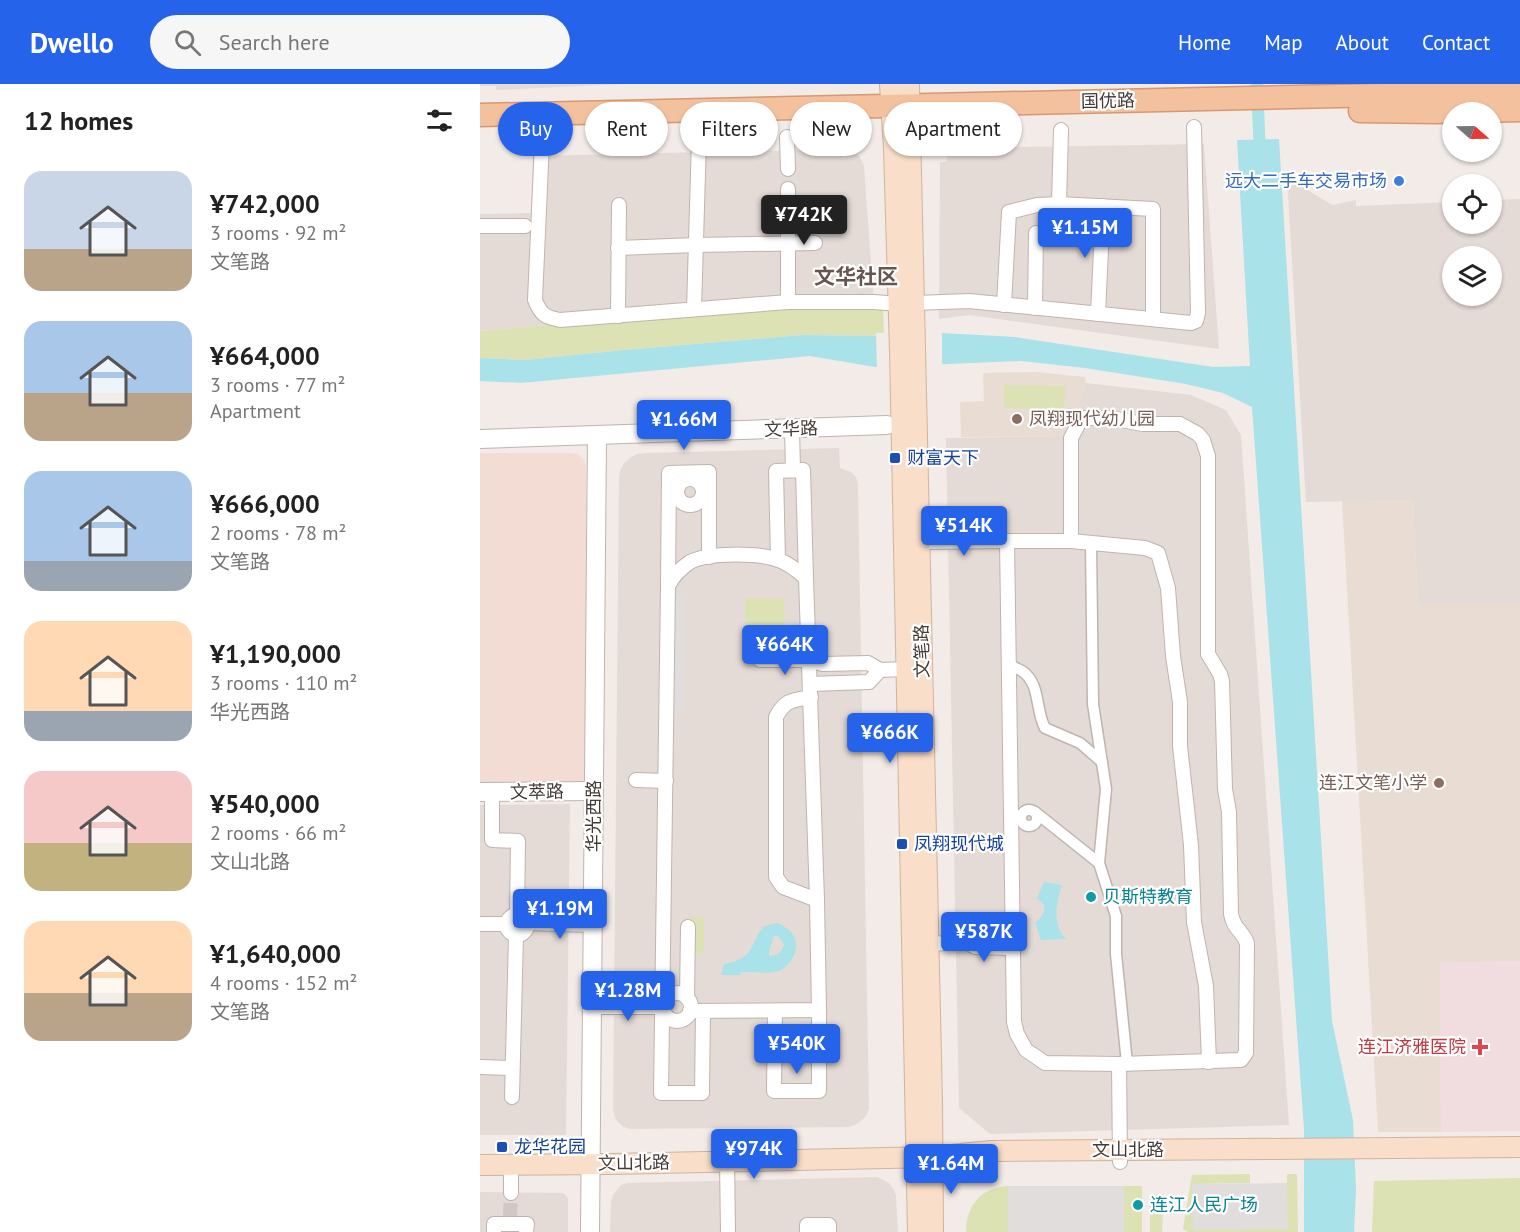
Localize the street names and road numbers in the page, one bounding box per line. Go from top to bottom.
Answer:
street label: 国优路 [1081,89,1135,112]
street label: 文华路 [764,416,818,441]
street label: 文笔路 [910,624,933,678]
street label: 文萃路 [510,780,564,803]
street label: 华光西路 [582,780,605,852]
street label: 文山北路 [1092,1138,1164,1161]
street label: 文山北路 [598,1150,670,1175]

